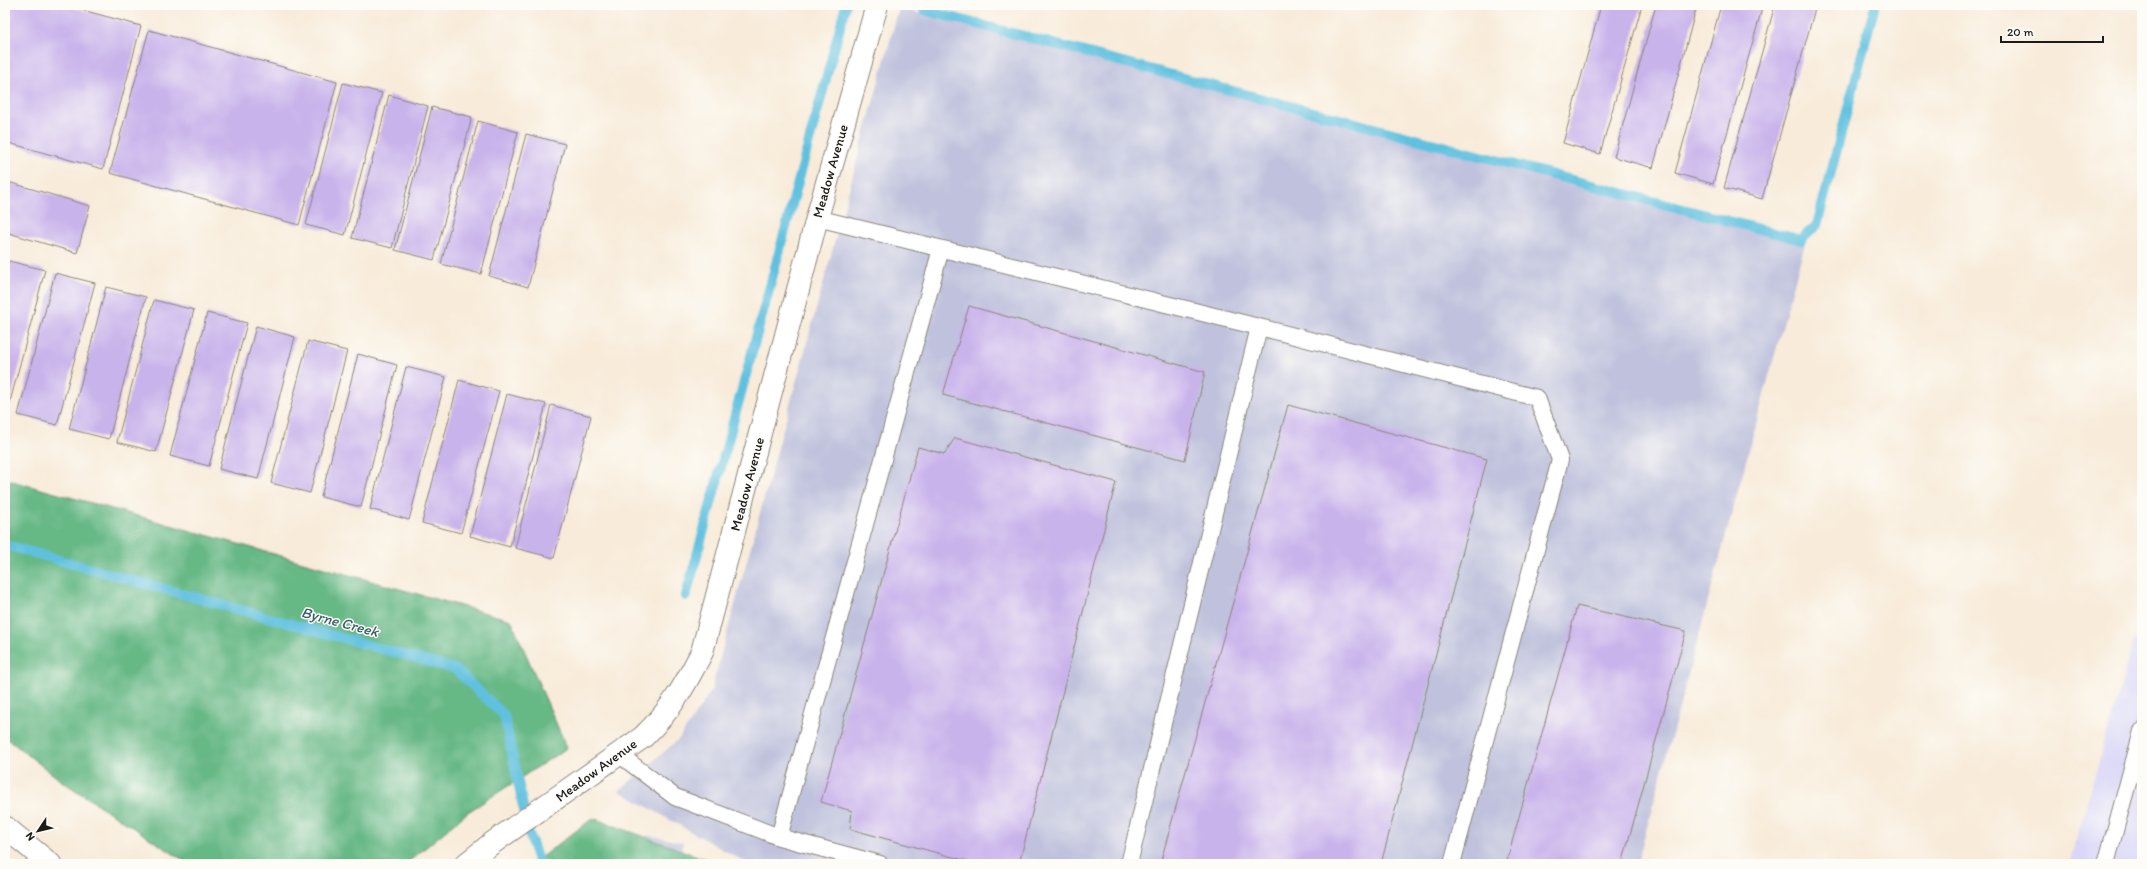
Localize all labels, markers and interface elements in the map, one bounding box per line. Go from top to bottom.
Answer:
scale bar [2001,18,2103,44]
text: 20 m [2007,25,2034,39]
street label: Meadow Avenue [809,122,852,220]
street label: Meadow Avenue [727,435,768,533]
water label: Byrne Creek [300,603,382,641]
street label: Meadow Avenue [552,735,641,806]
north arrow [18,811,58,851]
text: N [23,830,38,843]

